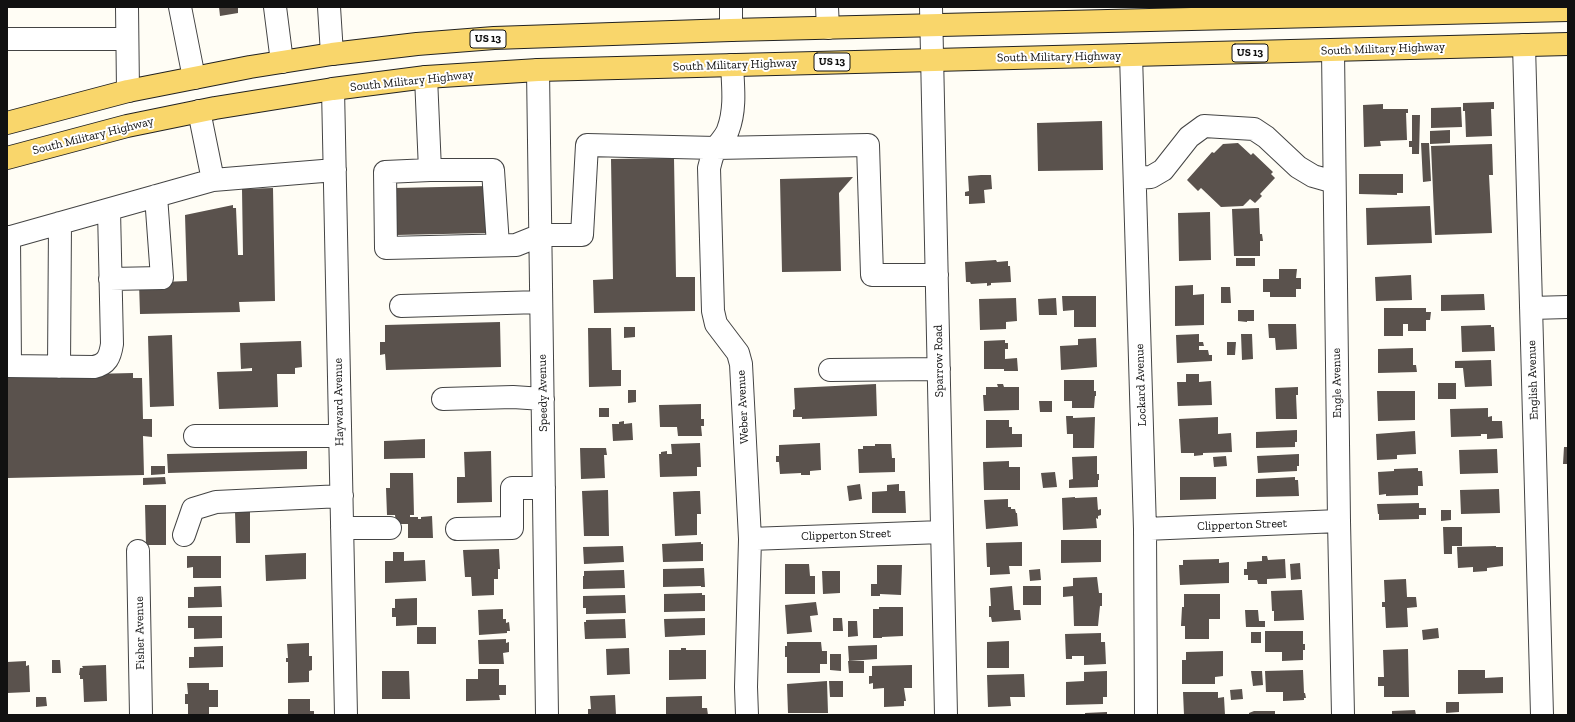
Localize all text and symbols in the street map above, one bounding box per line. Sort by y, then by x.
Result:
road number: US 13 [470,30,506,48]
street label: South Military Highway [1321,40,1445,58]
road number: US 13 [1232,44,1268,62]
street label: South Military Highway [997,49,1121,65]
road number: US 13 [814,53,850,71]
street label: South Military Highway [673,56,797,74]
street label: South Military Highway [349,67,475,95]
street label: South Military Highway [31,114,155,158]
street label: Sparrow Road [931,325,947,397]
street label: English Avenue [1524,340,1542,420]
street label: Lockard Avenue [1132,343,1150,427]
street label: Engle Avenue [1329,348,1345,418]
street label: Speedy Avenue [535,354,551,432]
street label: Hayward Avenue [331,358,347,446]
street label: Weber Avenue [734,370,752,444]
street label: Clipperton Street [1197,516,1287,534]
street label: Clipperton Street [801,526,891,544]
street label: Fisher Avenue [132,596,148,670]

